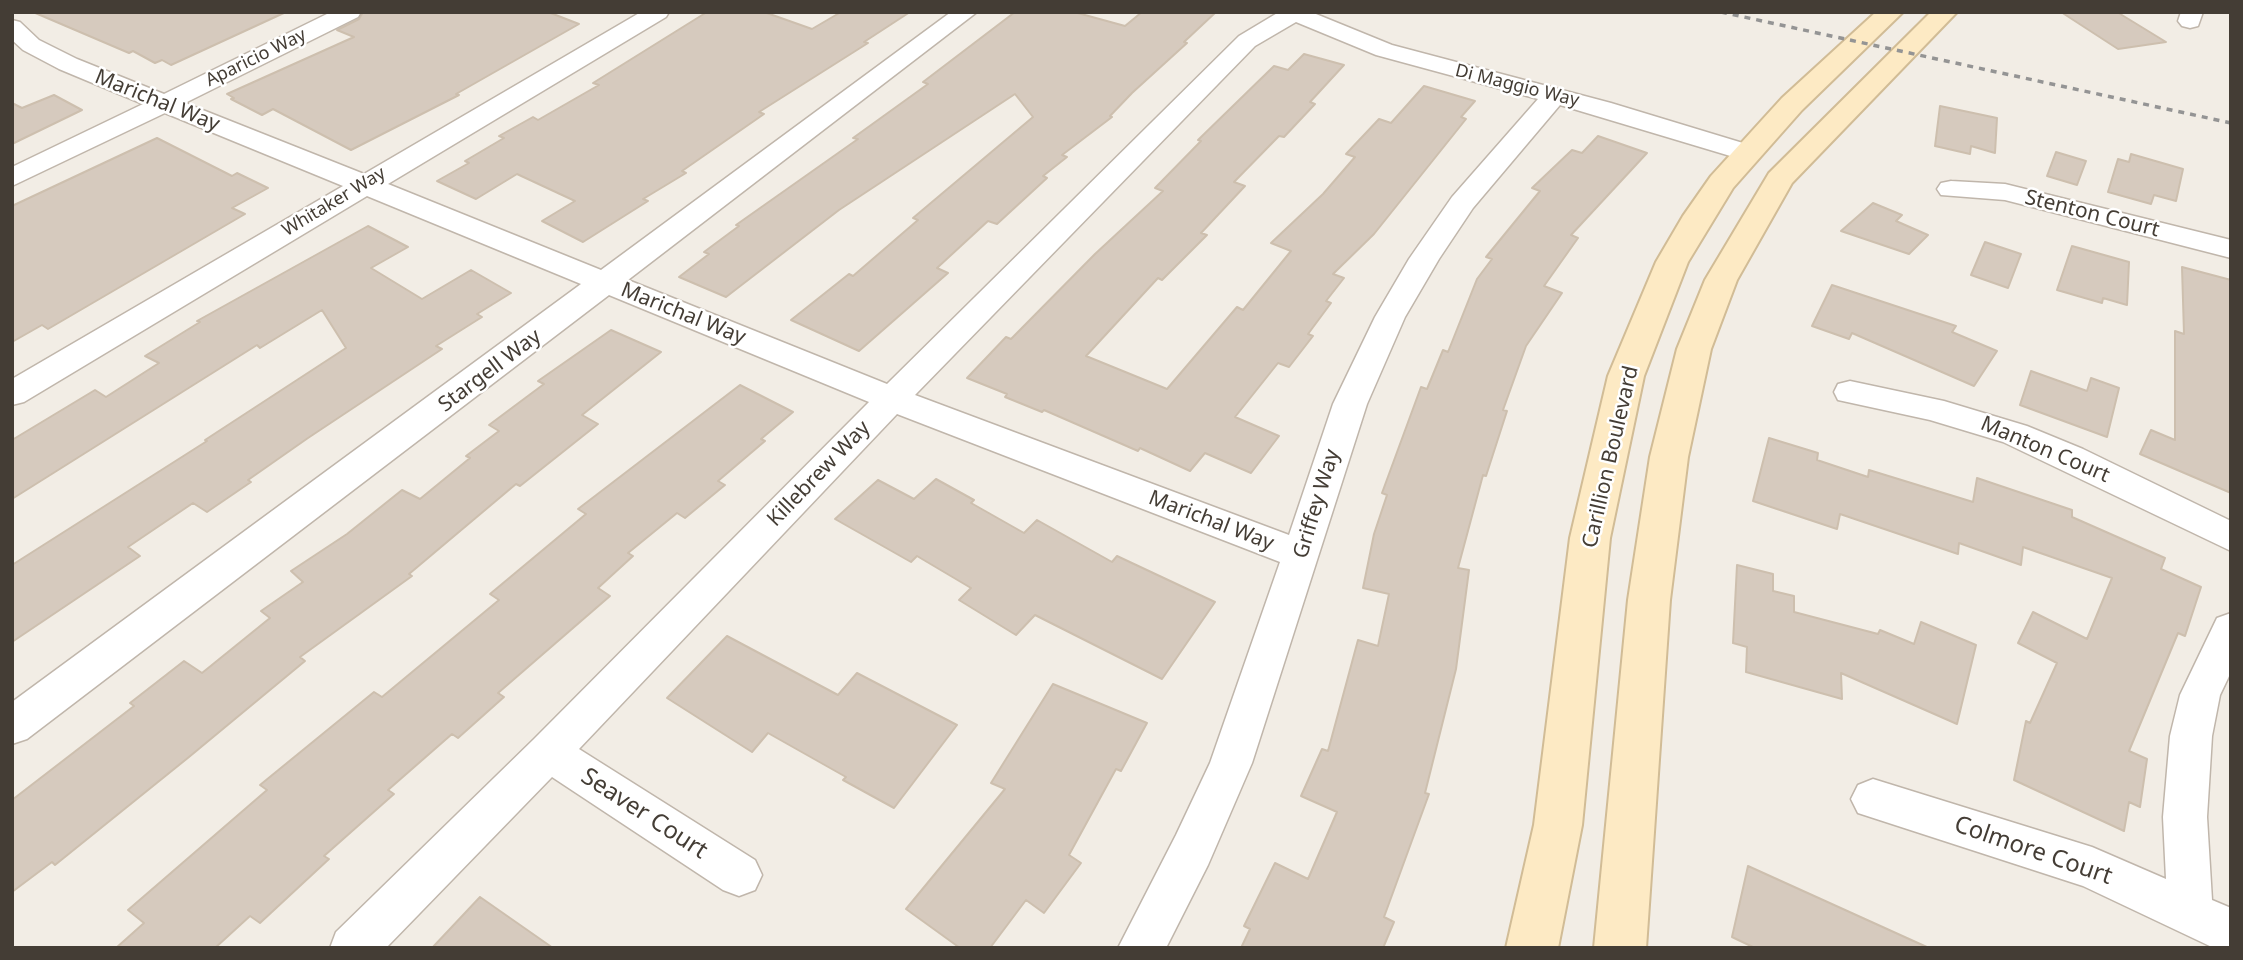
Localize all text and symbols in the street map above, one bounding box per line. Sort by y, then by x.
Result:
street label: Aparicio Way [202,24,310,92]
street label: Di Maggio Way [1453,60,1581,112]
street label: Marichal Way [91,65,223,137]
street label: Whitaker Way [278,163,390,241]
street label: Stenton Court [2022,185,2162,243]
street label: Marichal Way [617,278,749,350]
street label: Stargell Way [434,324,546,418]
street label: Carillion Boulevard [1578,363,1644,551]
street label: Manton Court [1977,411,2113,489]
street label: Killebrew Way [762,416,876,532]
street label: Griffey Way [1288,446,1346,562]
street label: Marichal Way [1145,486,1277,556]
street label: Seaver Court [575,762,713,866]
street label: Colmore Court [1950,811,2116,891]

